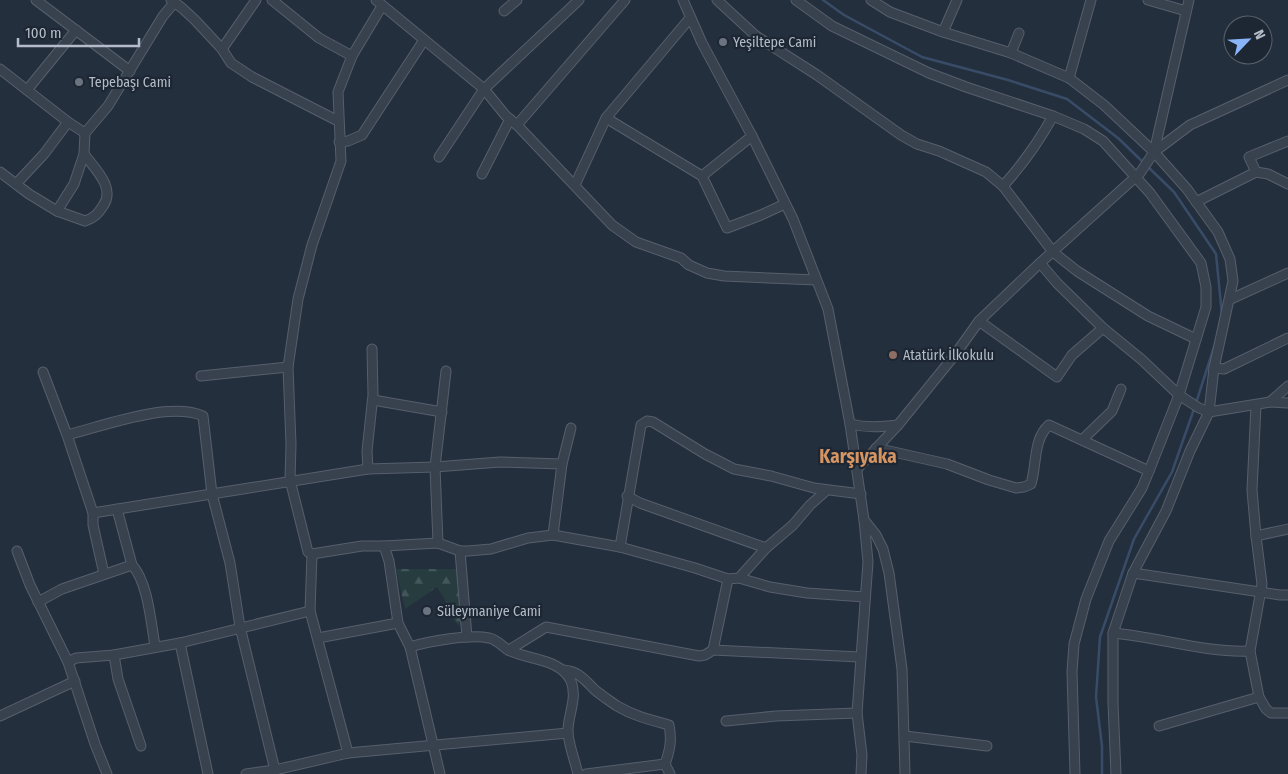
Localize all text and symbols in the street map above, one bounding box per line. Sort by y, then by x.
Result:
scale bar [18,15,139,47]
north arrow [1223,15,1273,65]
text: 100 m [25,24,62,42]
text: N [1250,27,1269,42]
place label: Yeşiltepe Cami [733,34,816,51]
marker: Yeşiltepe Cami [717,36,729,48]
place label: Tepebaşı Cami [89,74,171,91]
marker: Tepebaşı Cami [73,76,85,88]
place label: Atatürk İlkokulu [903,347,994,364]
marker: Atatürk İlkokulu [887,349,899,361]
district label: Karşıyaka [819,445,897,468]
place label: Süleymaniye Cami [437,603,541,620]
marker: Süleymaniye Cami [421,605,433,617]

